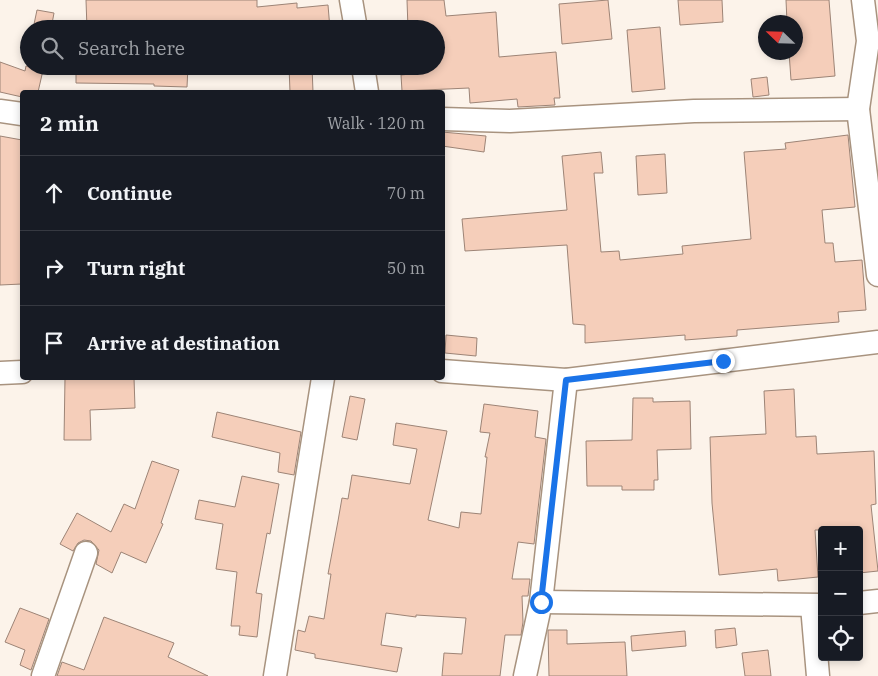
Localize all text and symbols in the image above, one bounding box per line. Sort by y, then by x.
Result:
north arrow [758,15,803,60]
search box [20,20,445,75]
icon: search [38,34,66,62]
text: Search here [78,36,185,60]
text: 2 min [40,109,99,137]
text: Walk · 120 m [327,113,425,133]
icon: ahead [40,179,68,207]
text: Continue [87,181,172,205]
text: 70 m [387,183,425,203]
icon: right [40,254,68,282]
text: Turn right [87,256,185,280]
text: 50 m [387,258,425,278]
icon: arrive [40,329,68,357]
text: Arrive at destination [87,331,280,355]
route end [712,350,735,373]
map controls [818,526,863,661]
button: + [818,526,863,571]
button: − [818,571,863,616]
route start [530,591,553,614]
button: locate [818,616,863,661]

